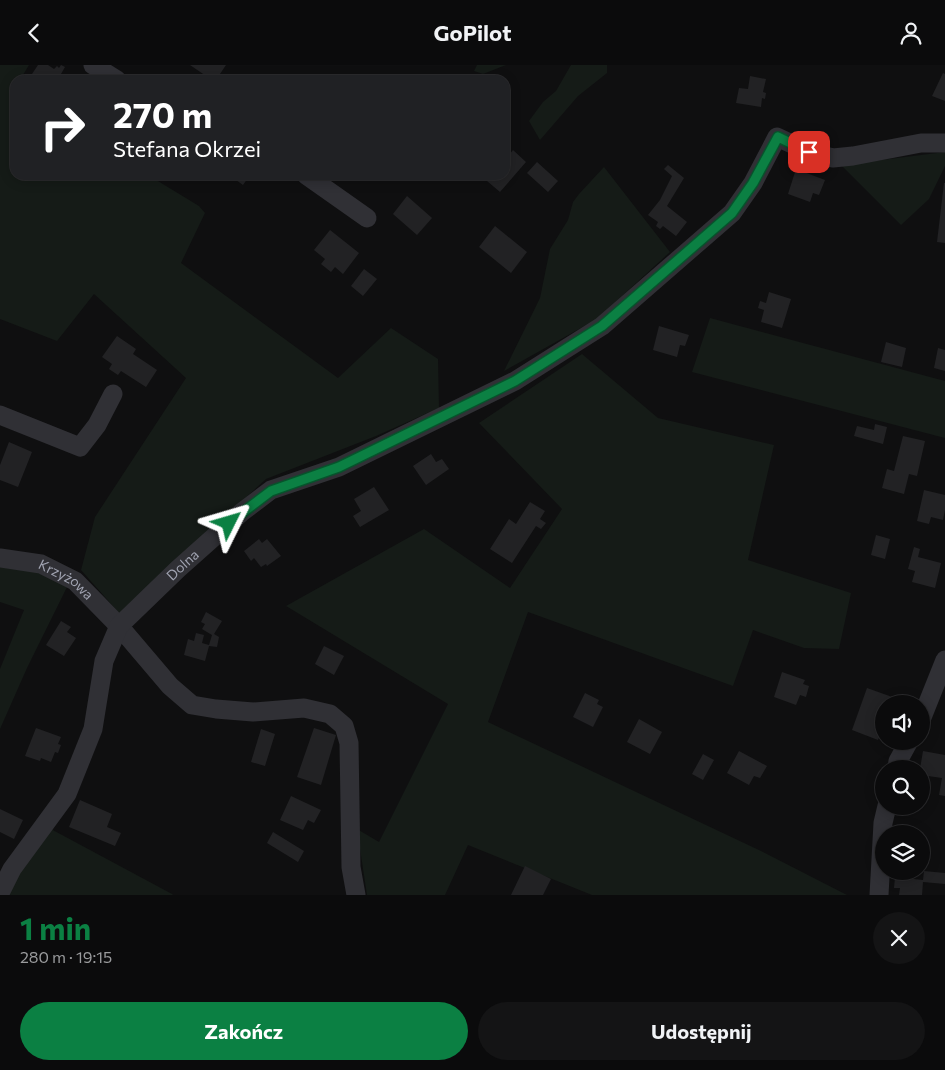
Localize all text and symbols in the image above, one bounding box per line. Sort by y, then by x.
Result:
icon: back [20,19,48,47]
text: GoPilot [434,19,511,46]
icon: person [897,19,925,47]
text: 270 m [113,92,212,135]
icon: right [30,95,95,160]
pin [788,131,830,173]
text: Stefana Okrzei [113,135,261,162]
icon: arrive [795,138,823,166]
position arrow [202,496,254,548]
street label: Dolna [163,546,202,584]
street label: Krzyżowa [36,555,97,603]
map controls [875,695,930,880]
button: sound [875,695,930,750]
button: search [875,760,930,815]
button: layers [875,825,930,880]
text: 1 min [20,909,91,946]
button: close [873,912,925,964]
text: 280 m · 19:15 [20,947,112,966]
button: Zakończ [20,1002,468,1060]
button: Udostępnij [478,1002,925,1060]

